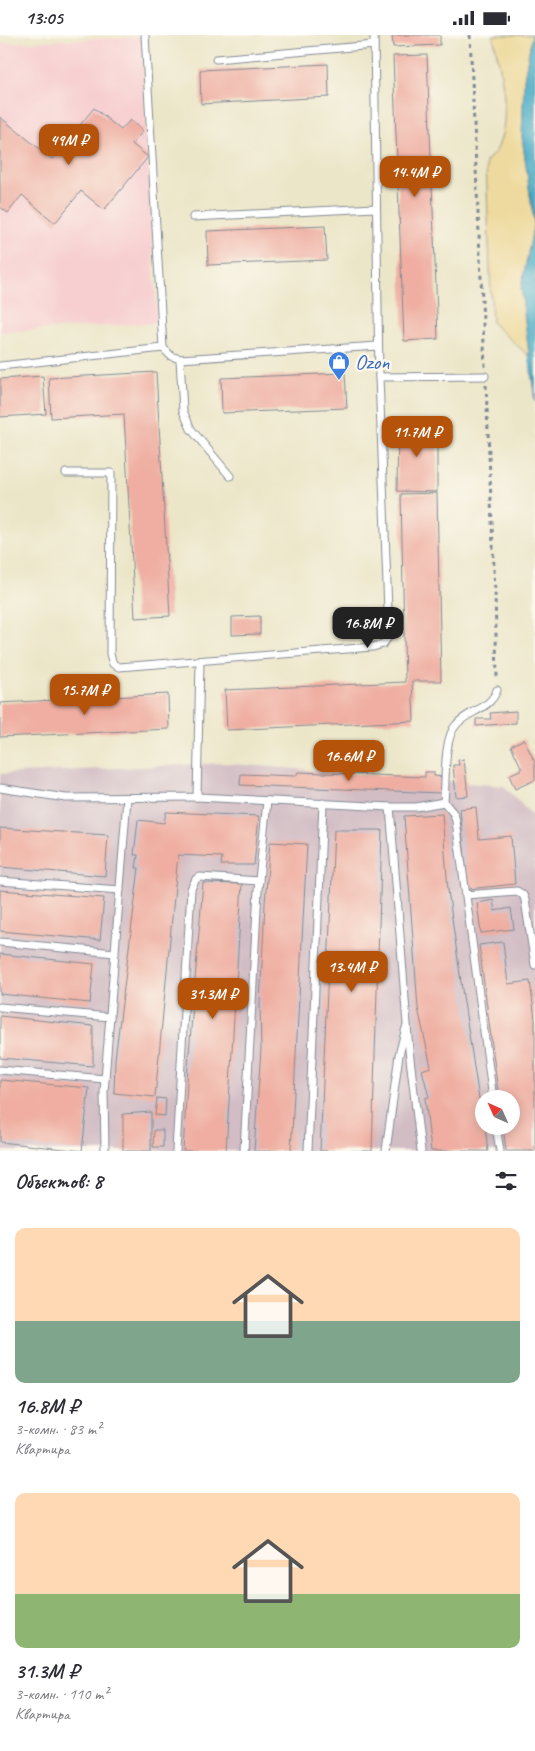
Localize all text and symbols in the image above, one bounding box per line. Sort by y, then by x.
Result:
text: 13:05 [25,6,63,30]
pin: 49M ₽ [34,123,104,166]
text: 49M ₽ [50,130,88,150]
pin: 14.4M ₽ [369,155,461,198]
text: 14.4M ₽ [391,162,439,182]
place label: Ozon [355,349,390,375]
shop icon: Ozon [327,350,351,381]
pin: 11.7M ₽ [371,415,463,458]
text: 11.7M ₽ [393,422,441,442]
pin: 16.8M ₽ [322,607,414,649]
text: 16.8M ₽ [344,613,392,633]
pin: 15.7M ₽ [39,673,131,716]
text: 15.7M ₽ [61,680,109,700]
pin: 16.6M ₽ [303,739,395,782]
text: 16.6M ₽ [324,746,374,766]
pin: 13.4M ₽ [306,951,398,993]
text: 13.4M ₽ [328,957,376,977]
pin: 31.3M ₽ [167,977,259,1020]
text: 31.3M ₽ [189,984,237,1004]
north arrow [475,1090,520,1135]
map controls [475,1090,520,1135]
icon: filters [492,1167,520,1195]
text: Объектов: 8 [15,1168,103,1194]
icon: home [223,1261,313,1351]
text: 16.8M ₽ [15,1393,79,1419]
text: 3-комн. · 83 m² [15,1419,101,1439]
text: Квартира [15,1439,70,1459]
icon: home [223,1526,313,1616]
text: 31.3M ₽ [15,1658,79,1684]
text: 3-комн. · 110 m² [15,1684,108,1704]
text: Квартира [15,1704,70,1724]

